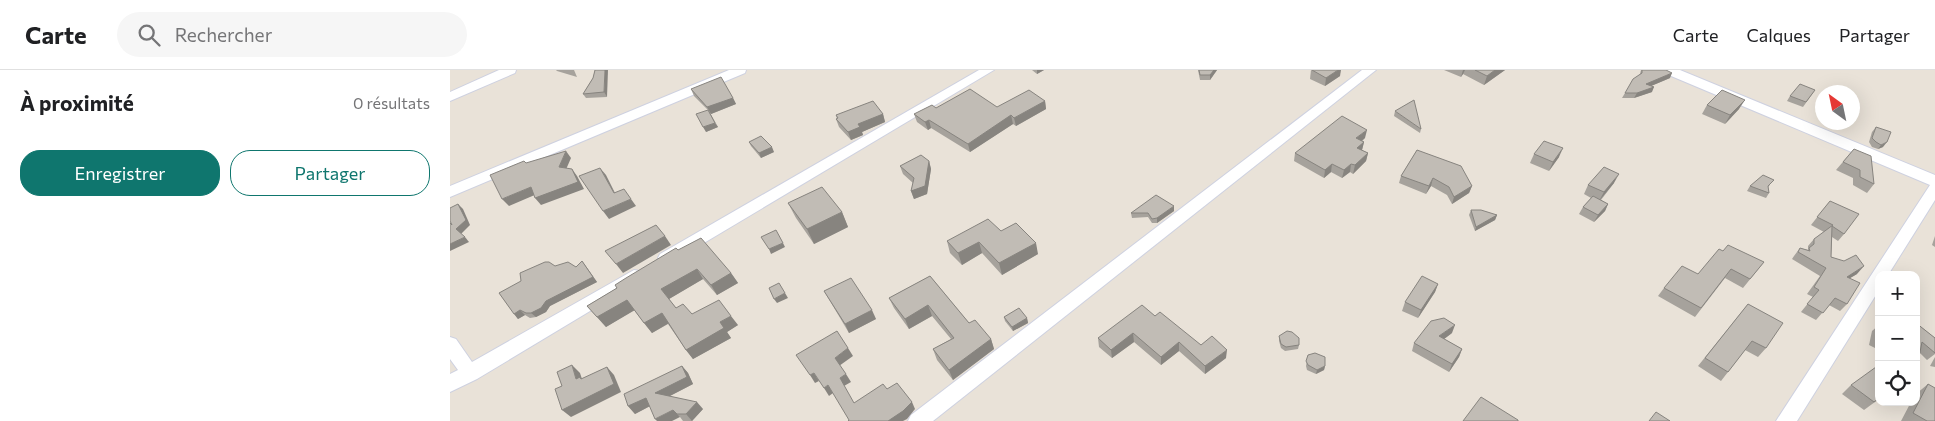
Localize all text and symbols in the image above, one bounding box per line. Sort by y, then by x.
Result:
search box [117,12,467,57]
text: Carte [25,20,87,49]
icon: search [135,21,163,49]
text: Rechercher [175,23,272,46]
text: Carte [1673,24,1718,46]
text: Calques [1746,24,1811,46]
text: Partager [1839,24,1910,46]
north arrow [1815,85,1860,130]
text: À proximité [20,90,134,115]
text: 0 résultats [353,93,430,112]
button: Enregistrer [20,150,220,196]
button: Partager [230,150,430,196]
map controls [1875,271,1920,406]
button: + [1875,271,1920,316]
button: − [1875,316,1920,361]
button: locate [1875,361,1920,406]

